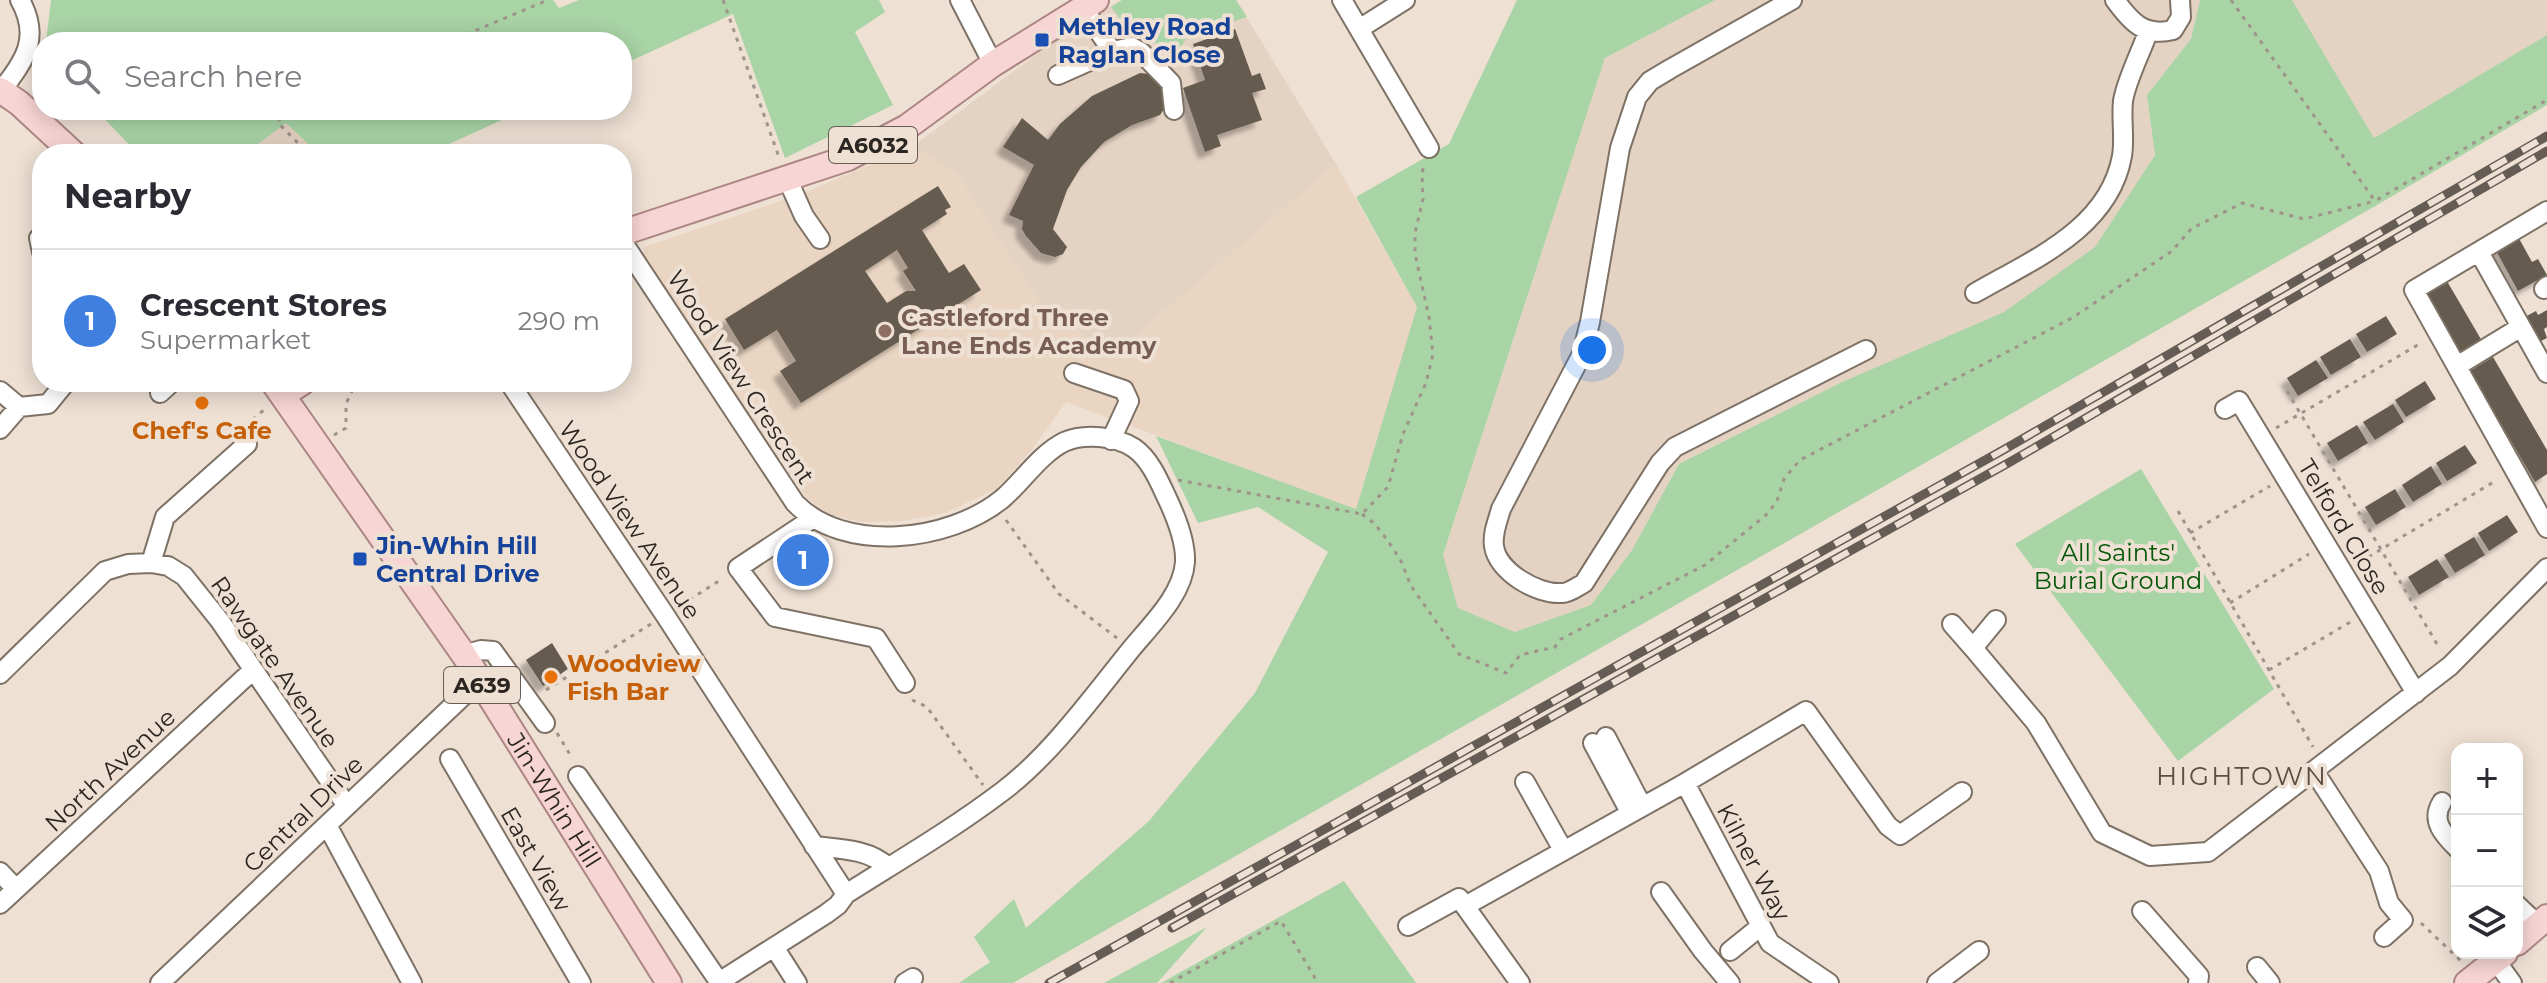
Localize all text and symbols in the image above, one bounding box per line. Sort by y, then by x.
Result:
place label: Methley Road Raglan Close [1058,12,1231,69]
marker: Methley Road Raglan Close [1033,31,1051,49]
search box [32,32,632,120]
icon: search [60,54,104,98]
text: Search here [124,58,302,95]
road number: A6032 [829,127,917,163]
text: Nearby [64,175,191,217]
street label: Wood View Crescent [661,265,821,489]
text: Crescent Stores [140,287,387,324]
place label: Castleford Three Lane Ends Academy [901,303,1157,360]
text: 1 [85,305,95,337]
text: 290 m [518,305,600,337]
marker: Castleford Three Lane Ends Academy [876,322,894,340]
text: Supermarket [140,324,311,356]
your location [1572,330,1612,370]
marker: Chef's Cafe [193,394,211,412]
street label: Wood View Avenue [553,415,707,625]
place label: Chef's Cafe [132,416,272,445]
street label: Telford Close [2292,454,2396,600]
pin: 1 [777,530,829,590]
place label: Jin-Whin Hill Central Drive [375,531,540,588]
park label: All Saints' Burial Ground [2034,538,2202,595]
marker: Jin-Whin Hill Central Drive [351,550,369,568]
street label: Rawgate Avenue [205,570,345,754]
place label: Woodview Fish Bar [567,649,701,706]
road number: A639 [444,667,520,703]
marker: Woodview Fish Bar [542,668,560,686]
street label: North Avenue [39,702,181,838]
street label: Jin-Whin Hill [501,726,608,873]
map controls [2451,743,2523,959]
button: + [2451,743,2523,815]
street label: Central Drive [237,750,369,878]
district label: HIGHTOWN [2156,760,2328,792]
street label: Kilner Way [1711,798,1797,926]
street label: East View [494,802,578,916]
button: − [2451,815,2523,887]
button: layers [2451,887,2523,959]

